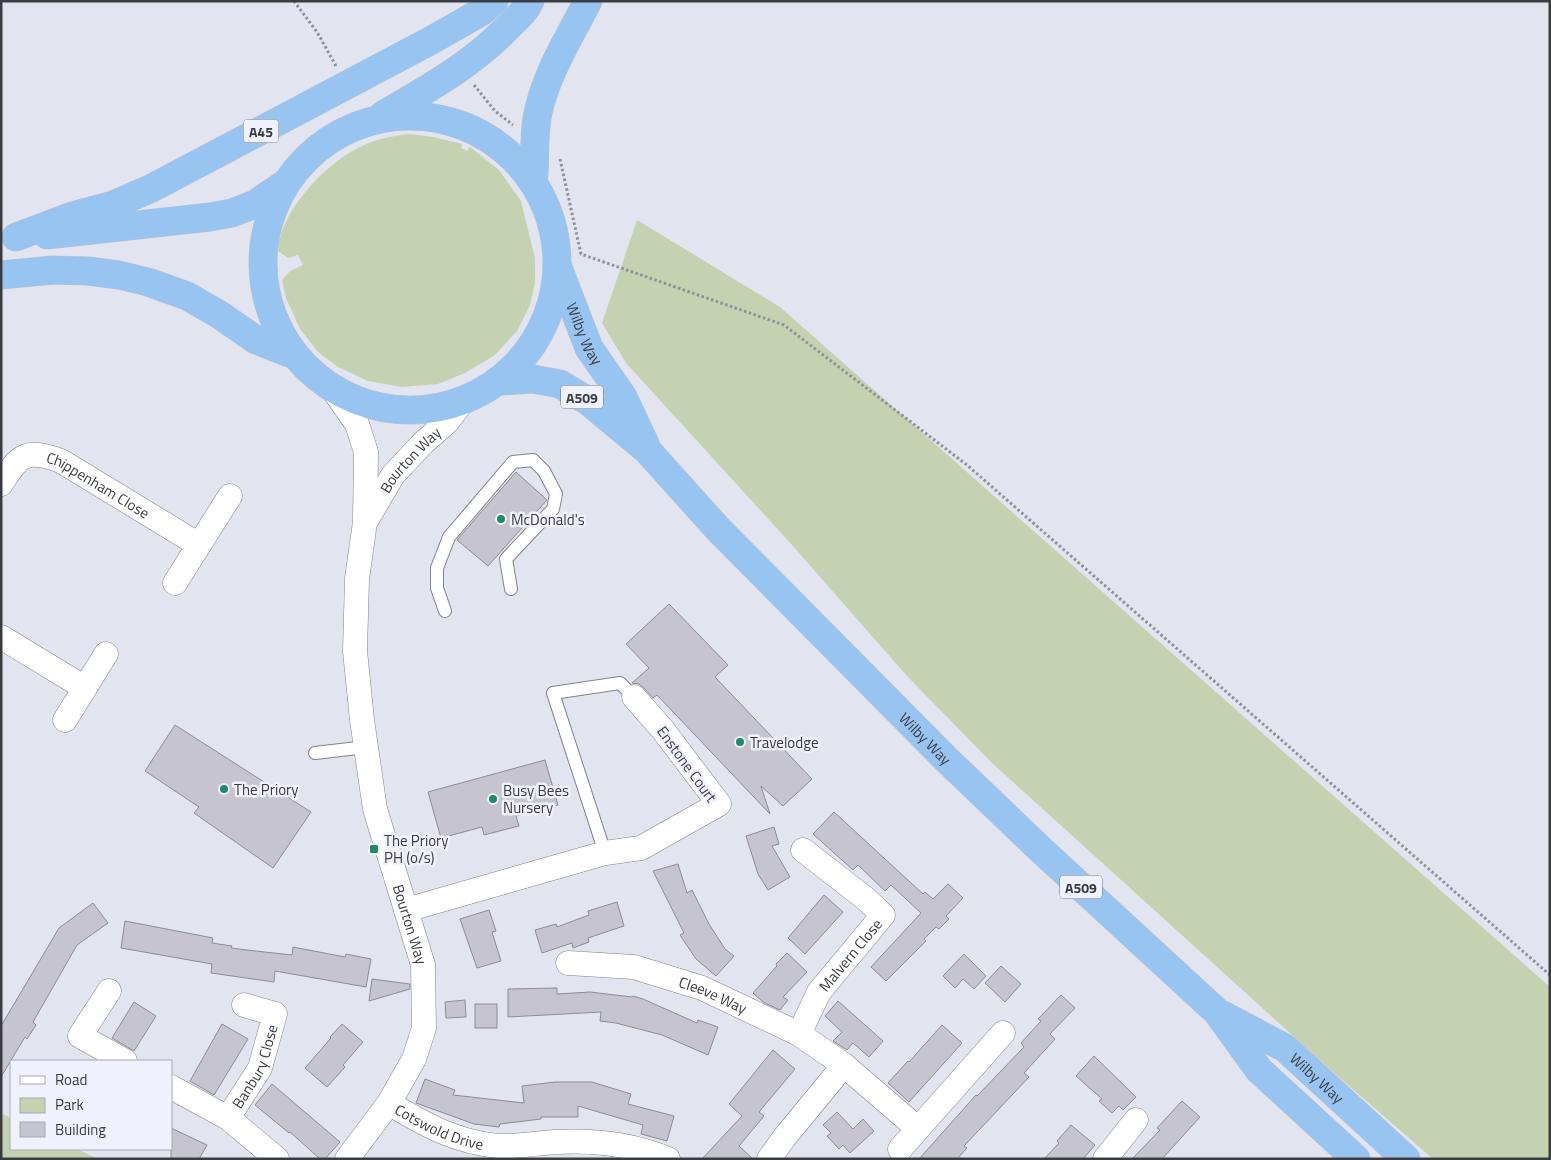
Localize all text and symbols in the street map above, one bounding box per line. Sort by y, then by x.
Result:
road number: A45 [244,120,278,142]
street label: Wilby Way [561,299,609,369]
road number: A509 [561,386,603,408]
street label: Bourton Way [374,421,446,497]
street label: Chippenham Close [44,446,154,524]
place label: McDonald's [511,508,585,531]
marker: McDonald's [495,513,507,525]
street label: Wilby Way [894,707,957,770]
street label: Enstone Court [651,721,723,808]
place label: Travelodge [750,731,819,754]
marker: Travelodge [734,736,746,748]
place label: The Priory [234,778,299,801]
place label: Busy Bees Nursery [503,779,569,819]
marker: The Priory [218,783,230,795]
marker: Busy Bees Nursery [487,793,499,805]
place label: The Priory PH (o/s) [384,829,449,869]
marker: The Priory PH (o/s) [368,843,380,855]
road number: A509 [1060,876,1102,899]
street label: Bourton Way [387,881,434,967]
street label: Malvern Close [813,913,887,996]
street label: Cleeve Way [676,970,751,1019]
street label: Banbury Close [226,1022,283,1113]
street label: Wilby Way [1285,1047,1349,1108]
legend [10,1060,172,1150]
text: Road [55,1068,87,1091]
text: Park [55,1093,84,1116]
street label: Cotswold Drive [391,1098,485,1155]
text: Building [55,1118,106,1141]

